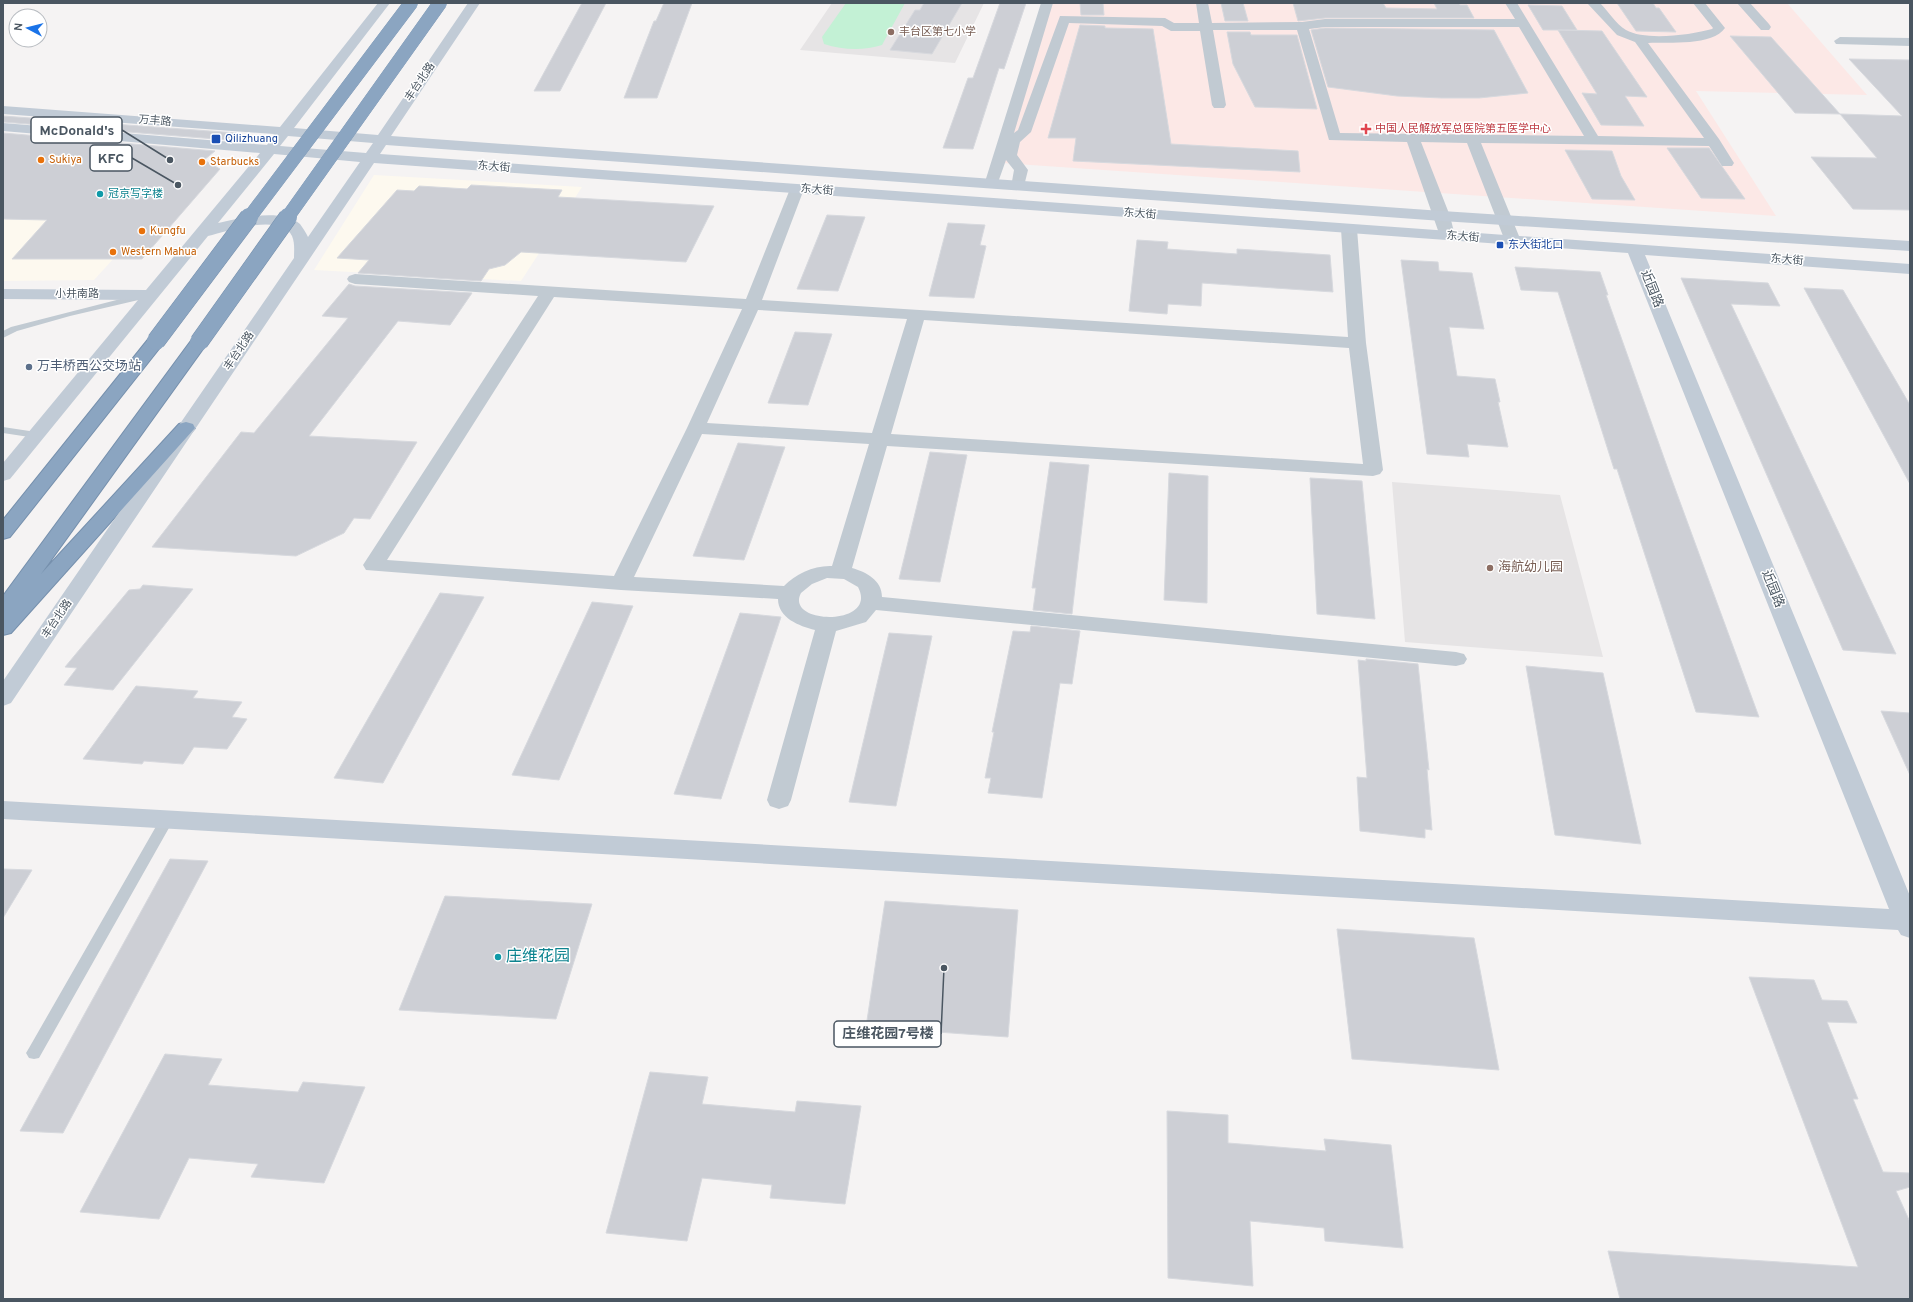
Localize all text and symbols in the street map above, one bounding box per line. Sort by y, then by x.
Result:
north arrow [8,8,48,48]
text: N [12,22,26,32]
place label: 丰台区第七小学 [899,25,976,39]
marker: 丰台区第七小学 [886,27,896,37]
street label: 丰台北路 [402,60,438,104]
street label: 万丰路 [138,113,172,129]
callout: McDonald's [31,117,122,143]
place label: 中国人民解放军总医院第五医学中心 [1375,122,1551,136]
text: McDonald's [39,123,115,140]
marker: 中国人民解放军总医院第五医学中心 [1360,123,1372,135]
place label: Qilizhuang [225,132,278,146]
marker: Qilizhuang [210,133,222,145]
callout: KFC [90,145,132,171]
text: KFC [98,151,124,168]
place label: Sukiya [49,153,82,167]
marker: Sukiya [36,155,46,165]
place label: Starbucks [210,155,259,169]
marker: Starbucks [197,157,207,167]
street label: 东大街 [477,159,511,175]
street label: 东大街 [800,182,834,198]
place label: 冠京写字楼 [108,187,163,201]
marker: 冠京写字楼 [95,189,105,199]
street label: 东大街 [1123,206,1157,222]
place label: Kungfu [150,224,186,238]
marker: Kungfu [137,226,147,236]
street label: 东大街 [1446,229,1480,245]
place label: 东大街北口 [1508,238,1563,252]
marker: 东大街北口 [1495,240,1505,250]
place label: Western Mahua [121,245,197,259]
marker: Western Mahua [108,247,118,257]
street label: 东大街 [1770,252,1804,268]
street label: 近园路 [1636,268,1666,310]
street label: 小井南路 [55,287,99,301]
street label: 丰台北路 [221,329,257,373]
place label: 万丰桥西公交场站 [37,359,141,375]
marker: 万丰桥西公交场站 [24,362,34,372]
place label: 海航幼儿园 [1498,559,1563,576]
marker: 海航幼儿园 [1485,563,1495,573]
street label: 近园路 [1757,568,1787,610]
street label: 丰台北路 [39,597,75,641]
place label: 庄维花园 [506,947,570,967]
marker: 庄维花园 [493,952,503,962]
callout: 庄维花园7号楼 [834,1021,941,1047]
text: 庄维花园7号楼 [842,1025,934,1043]

